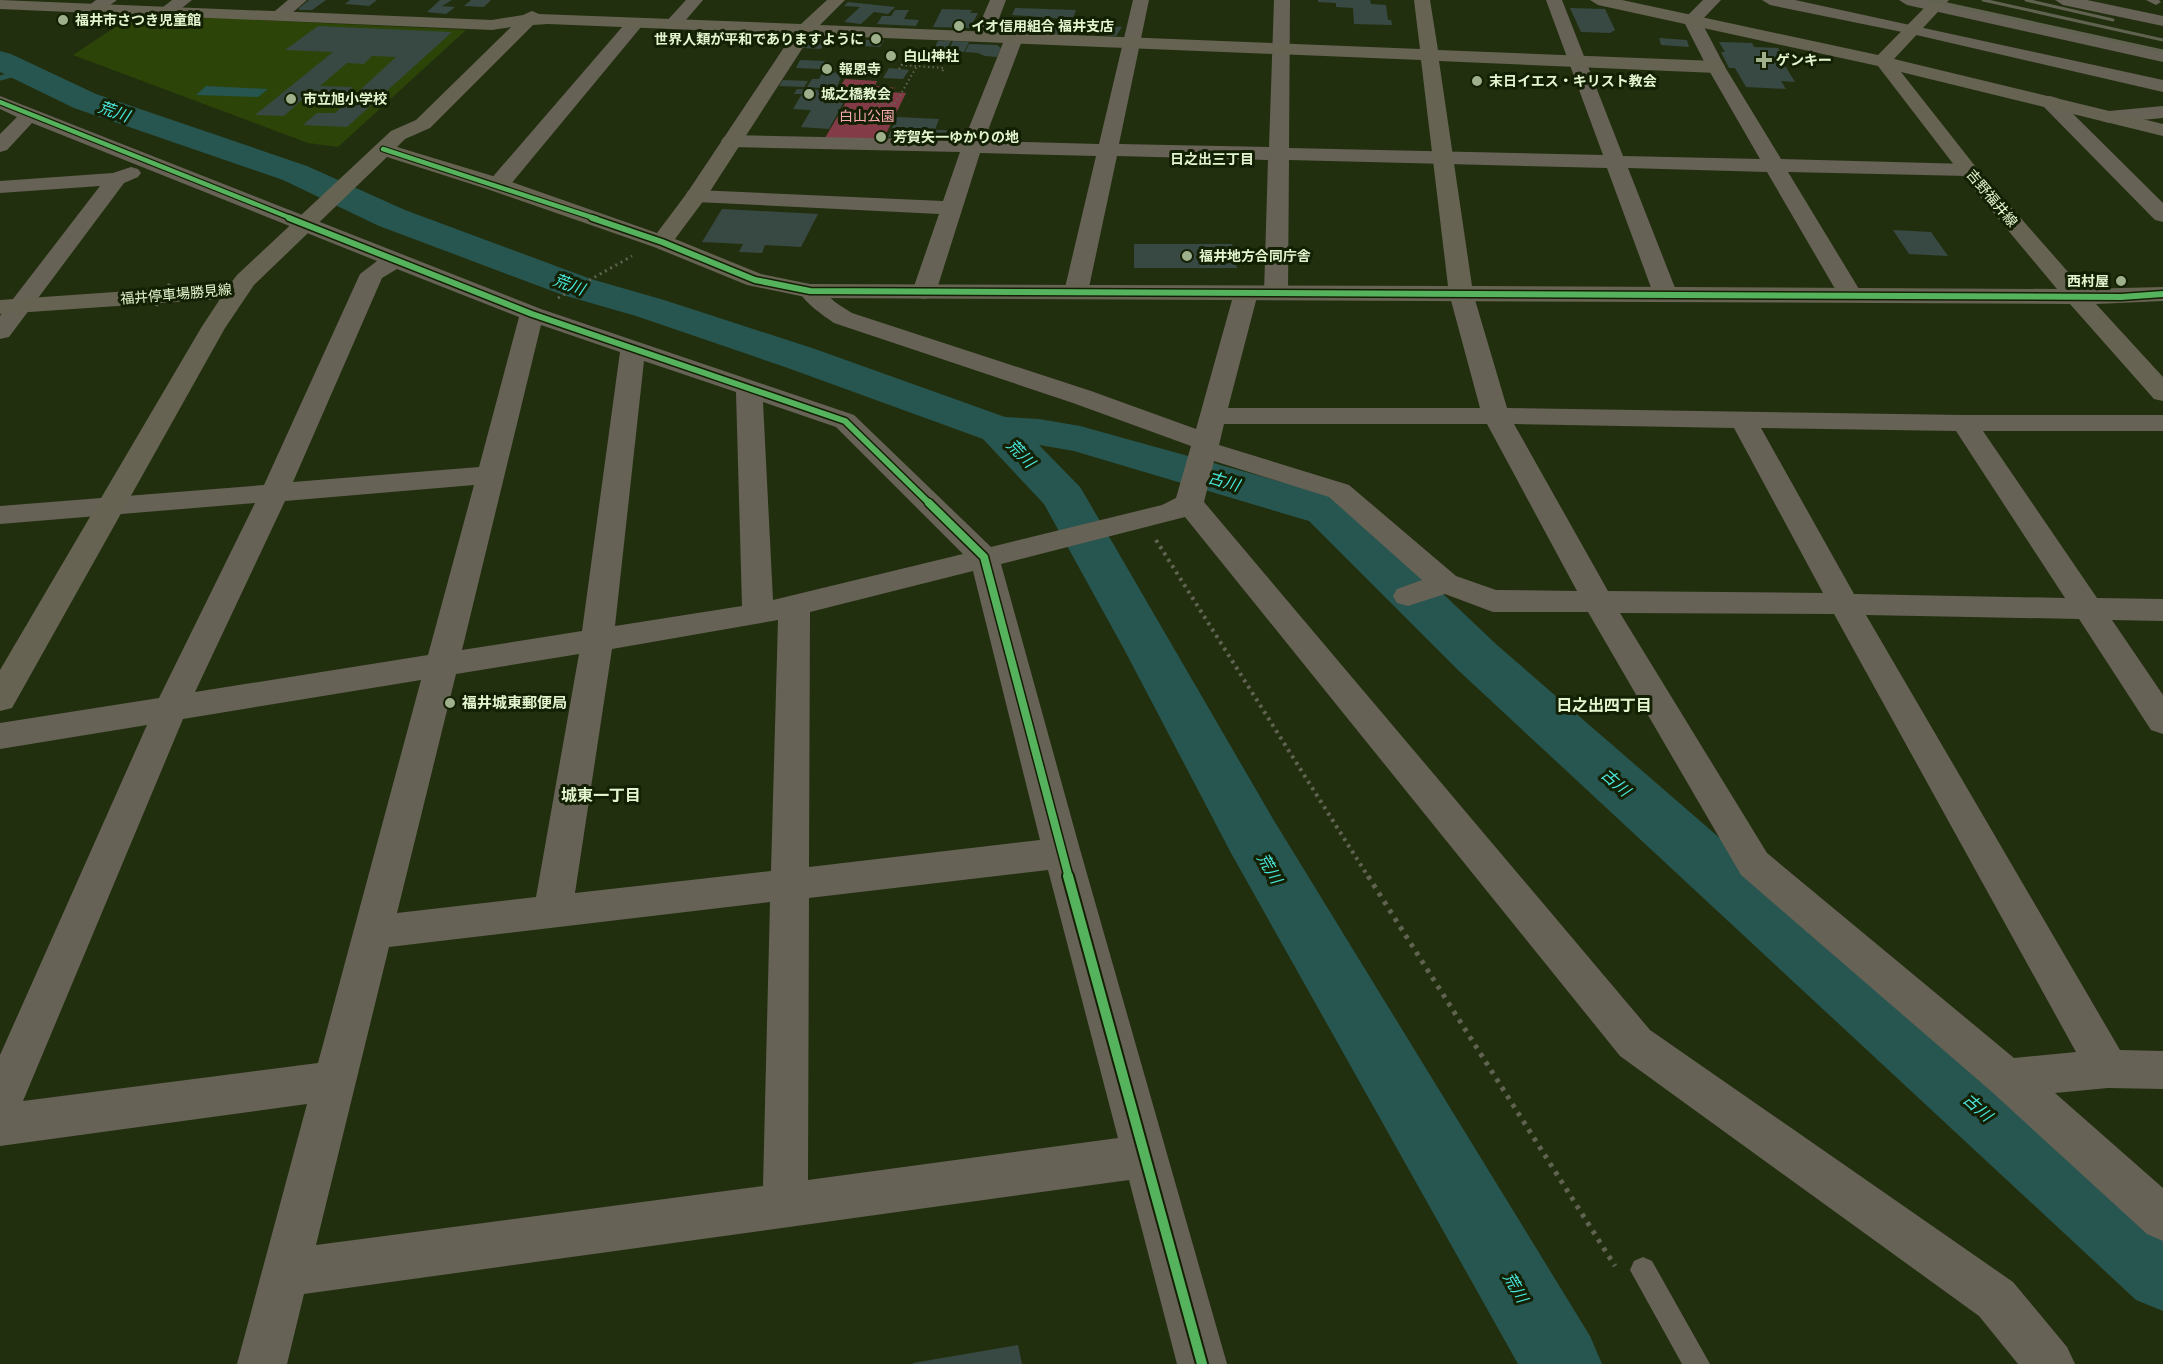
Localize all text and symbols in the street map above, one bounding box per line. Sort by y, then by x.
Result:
place label: 福井市さつき児童館 [75,10,201,30]
marker: 福井市さつき児童館 [56,13,70,27]
place label: イオ信用組合 福井支店 [971,16,1114,36]
marker: イオ信用組合 福井支店 [952,19,966,33]
place label: 世界人類が平和でありますように [654,29,864,49]
marker: 世界人類が平和でありますように [869,32,883,46]
place label: 白山神社 [903,46,959,66]
marker: 白山神社 [884,49,898,63]
place label: ゲンキー [1776,50,1832,70]
marker: ゲンキー [1757,53,1771,67]
place label: 報恩寺 [839,59,881,79]
marker: 報恩寺 [820,62,834,76]
place label: 末日イエス・キリスト教会 [1489,71,1657,91]
marker: 末日イエス・キリスト教会 [1470,74,1484,88]
place label: 城之橋教会 [821,84,891,104]
marker: 城之橋教会 [802,87,816,101]
place label: 市立旭小学校 [303,89,387,109]
marker: 市立旭小学校 [284,92,298,106]
water label: 荒川 [95,95,135,128]
park label: 白山公園 [839,106,895,126]
place label: 芳賀矢一ゆかりの地 [893,127,1019,147]
marker: 芳賀矢一ゆかりの地 [874,130,888,144]
district label: 日之出三丁目 [1170,149,1254,169]
street label: 吉野福井線 [1962,165,2022,231]
place label: 福井地方合同庁舎 [1199,246,1311,266]
marker: 福井地方合同庁舎 [1180,249,1194,263]
water label: 荒川 [550,268,590,301]
place label: 西村屋 [2067,271,2109,291]
marker: 西村屋 [2114,274,2128,288]
street label: 福井停車場勝見線 [119,279,233,309]
water label: 荒川 [1001,434,1041,474]
water label: 古川 [1205,466,1244,497]
place label: 福井城東郵便局 [461,692,567,713]
district label: 日之出四丁目 [1556,694,1652,717]
marker: 福井城東郵便局 [443,696,457,710]
water label: 古川 [1596,763,1637,803]
district label: 城東一丁目 [561,784,641,807]
water label: 荒川 [1252,849,1289,890]
water label: 古川 [1958,1088,1999,1128]
water label: 荒川 [1498,1268,1535,1309]

